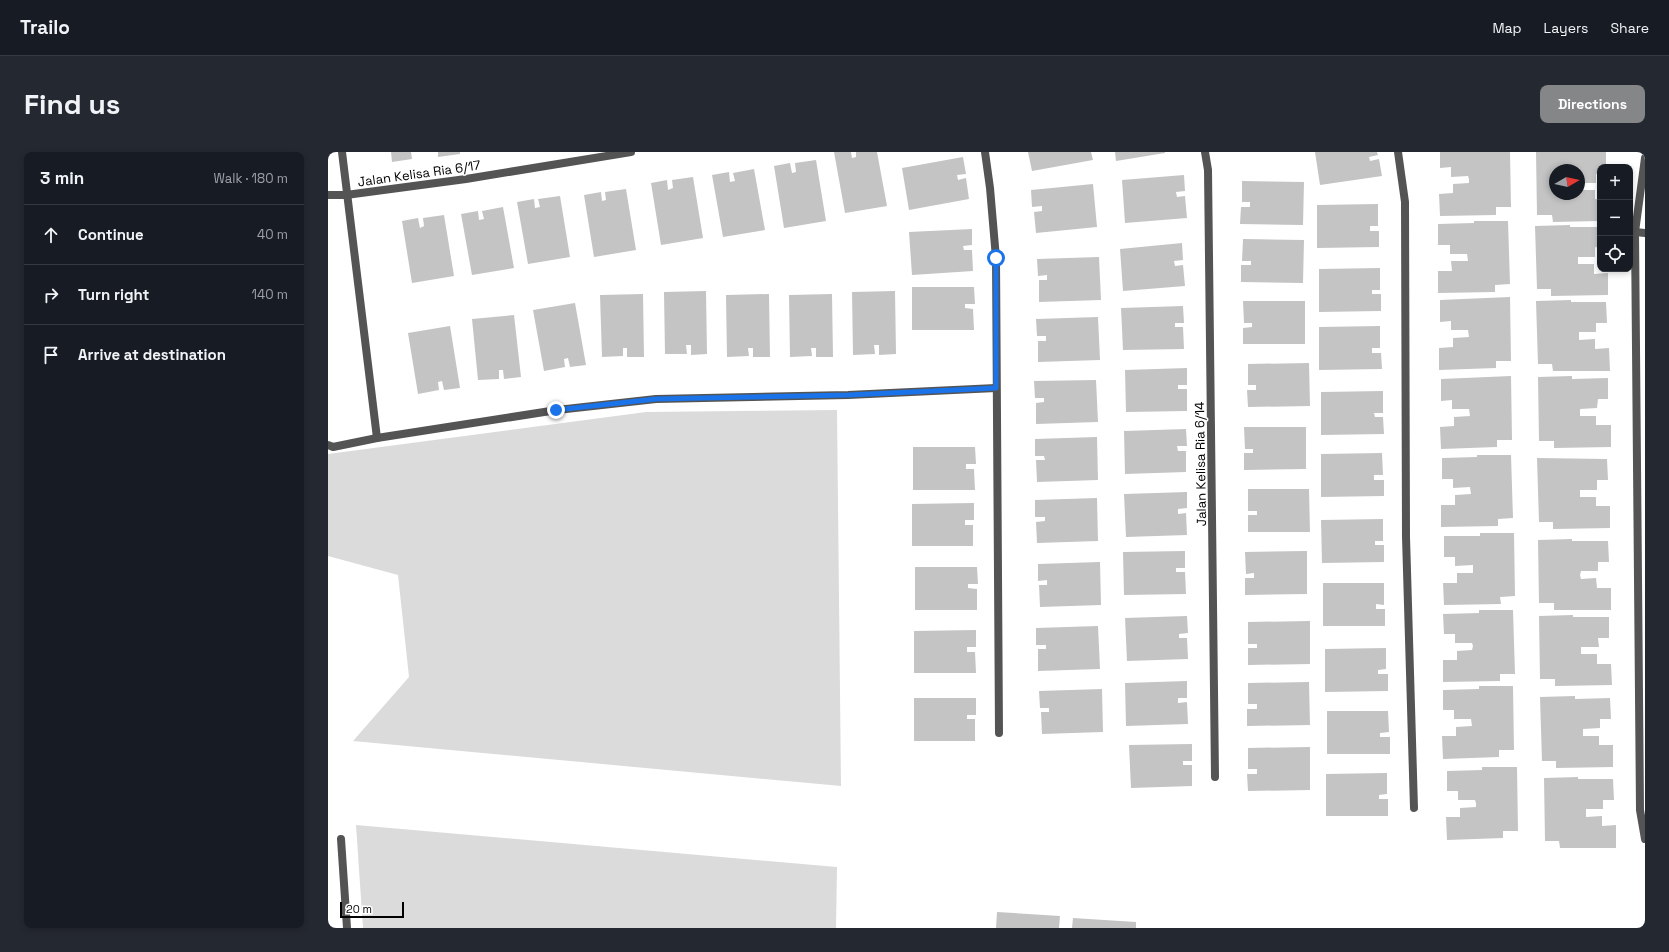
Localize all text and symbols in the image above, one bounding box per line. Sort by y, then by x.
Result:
text: Trailo [20,15,70,40]
text: Map [1492,19,1522,37]
text: Layers [1544,19,1588,37]
text: Share [1610,19,1649,37]
button: Directions [1540,85,1645,123]
text: Find us [24,86,121,122]
street label: Jalan Kelisa Ria 6/17 [357,156,482,191]
north arrow [1549,164,1585,200]
map controls [1597,164,1633,272]
button: + [1597,164,1633,200]
text: 3 min [40,167,84,189]
text: Walk · 180 m [214,170,288,187]
button: − [1597,200,1633,236]
icon: ahead [40,224,62,246]
text: Continue [78,225,144,244]
text: 40 m [257,226,288,243]
button: locate [1597,236,1633,272]
route start [987,249,1005,267]
icon: right [40,284,62,306]
text: Turn right [78,285,149,304]
text: 140 m [252,286,288,303]
icon: arrive [40,344,62,366]
text: Arrive at destination [78,345,226,364]
route end [547,401,565,419]
street label: Jalan Kelisa Ria 6/14 [1191,401,1210,526]
scale bar [340,900,404,919]
text: 20 m [346,902,372,916]

